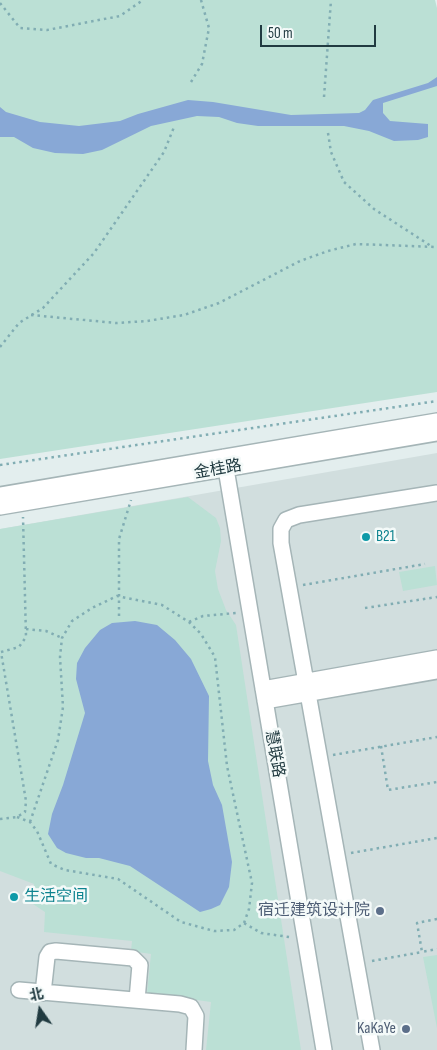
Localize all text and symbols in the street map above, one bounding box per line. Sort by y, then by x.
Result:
scale bar [262,15,378,47]
text: 50 m [268,24,293,43]
street label: 金桂路 [193,456,243,484]
place label: B21 [376,527,395,547]
marker: B21 [360,531,372,543]
street label: 慧联路 [260,729,288,779]
place label: 生活空间 [24,887,88,907]
marker: 生活空间 [8,891,20,903]
place label: 宿迁建筑设计院 [258,901,370,921]
marker: 宿迁建筑设计院 [374,905,386,917]
north arrow [15,985,65,1035]
text: 北 [28,985,45,1005]
place label: KaKaYe [357,1019,396,1039]
marker: KaKaYe [400,1023,412,1035]

